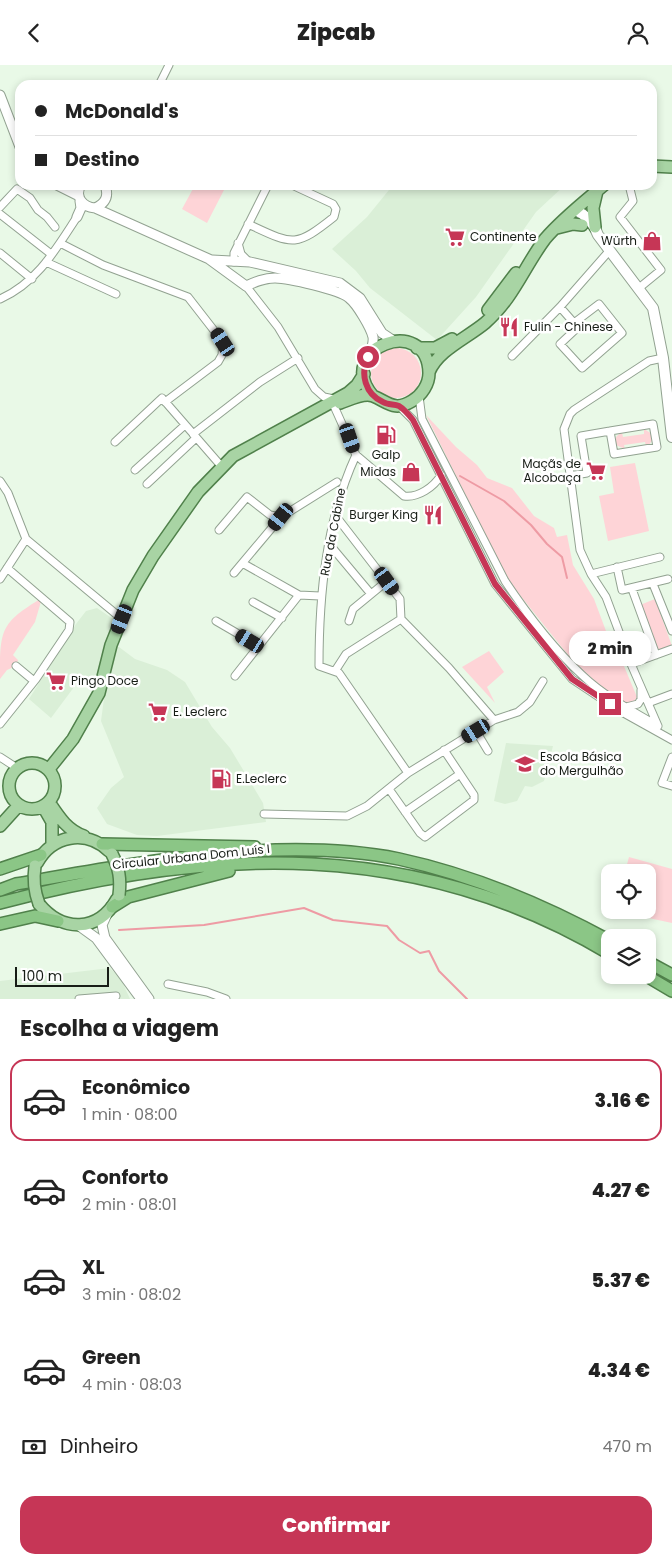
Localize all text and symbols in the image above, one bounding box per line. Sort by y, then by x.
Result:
text: Zipcab [297,17,375,48]
icon: back [20,19,48,47]
icon: person [624,19,652,47]
text: McDonald's [65,98,179,125]
text: Destino [65,146,139,173]
supermarket icon: Continente [444,226,466,248]
place label: Continente [470,228,537,245]
shop icon: Würth [641,230,663,252]
place label: Würth [601,232,637,249]
restaurant icon: Fulin - Chinese [498,316,520,338]
place label: Fulin - Chinese [524,318,613,335]
car [208,325,237,359]
route start [357,346,379,368]
car [338,421,361,455]
fuel station icon: Galp [375,424,397,446]
place label: Galp [372,446,400,463]
place label: Maçãs de Alcobaça [522,455,581,486]
supermarket icon: Maçãs de Alcobaça [585,460,607,482]
shop icon: Midas [400,461,422,483]
place label: Midas [360,463,396,480]
street label: Rua da Cabine [316,486,349,577]
car [265,501,296,533]
restaurant icon: Burger King [422,504,444,526]
place label: Burger King [349,506,418,523]
car [372,564,401,598]
car [109,602,134,636]
car [233,627,266,655]
callout: 2 min [569,631,651,667]
text: 2 min [587,637,633,660]
supermarket icon: Pingo Doce [45,670,67,692]
place label: Pingo Doce [71,672,138,689]
route end [599,693,621,715]
supermarket icon: E. Leclerc [147,701,169,723]
place label: E. Leclerc [173,703,227,720]
car [459,717,492,745]
place label: Escola Básica do Mergulhão [540,748,624,779]
school or university icon: Escola Básica do Mergulhão [514,753,536,775]
fuel station icon: E.Leclerc [210,768,232,790]
place label: E.Leclerc [236,770,287,787]
street label: Circular Urbana Dom Luís I [111,840,271,873]
map controls [601,864,656,984]
button: locate [601,864,656,919]
button: layers [601,929,656,984]
scale bar [15,964,109,987]
text: 100 m [22,966,62,986]
text: Escolha a viagem [20,1013,219,1044]
text: Econômico [82,1074,190,1101]
icon: car [22,1078,67,1123]
text: 3.16 € [595,1087,650,1114]
text: 1 min · 08:00 [82,1103,178,1126]
text: Conforto [82,1164,168,1191]
icon: car [22,1168,67,1213]
text: 4.27 € [592,1177,650,1204]
text: 2 min · 08:01 [82,1193,177,1216]
text: XL [82,1254,105,1281]
icon: car [22,1258,67,1303]
text: 5.37 € [592,1267,650,1294]
text: 3 min · 08:02 [82,1283,181,1306]
text: Green [82,1344,141,1371]
icon: car [22,1348,67,1393]
text: 4.34 € [588,1357,650,1384]
text: 4 min · 08:03 [82,1373,182,1396]
icon: cash [20,1433,48,1461]
text: Dinheiro [60,1433,138,1460]
text: 470 m [602,1435,652,1458]
button: Confirmar [20,1496,652,1554]

